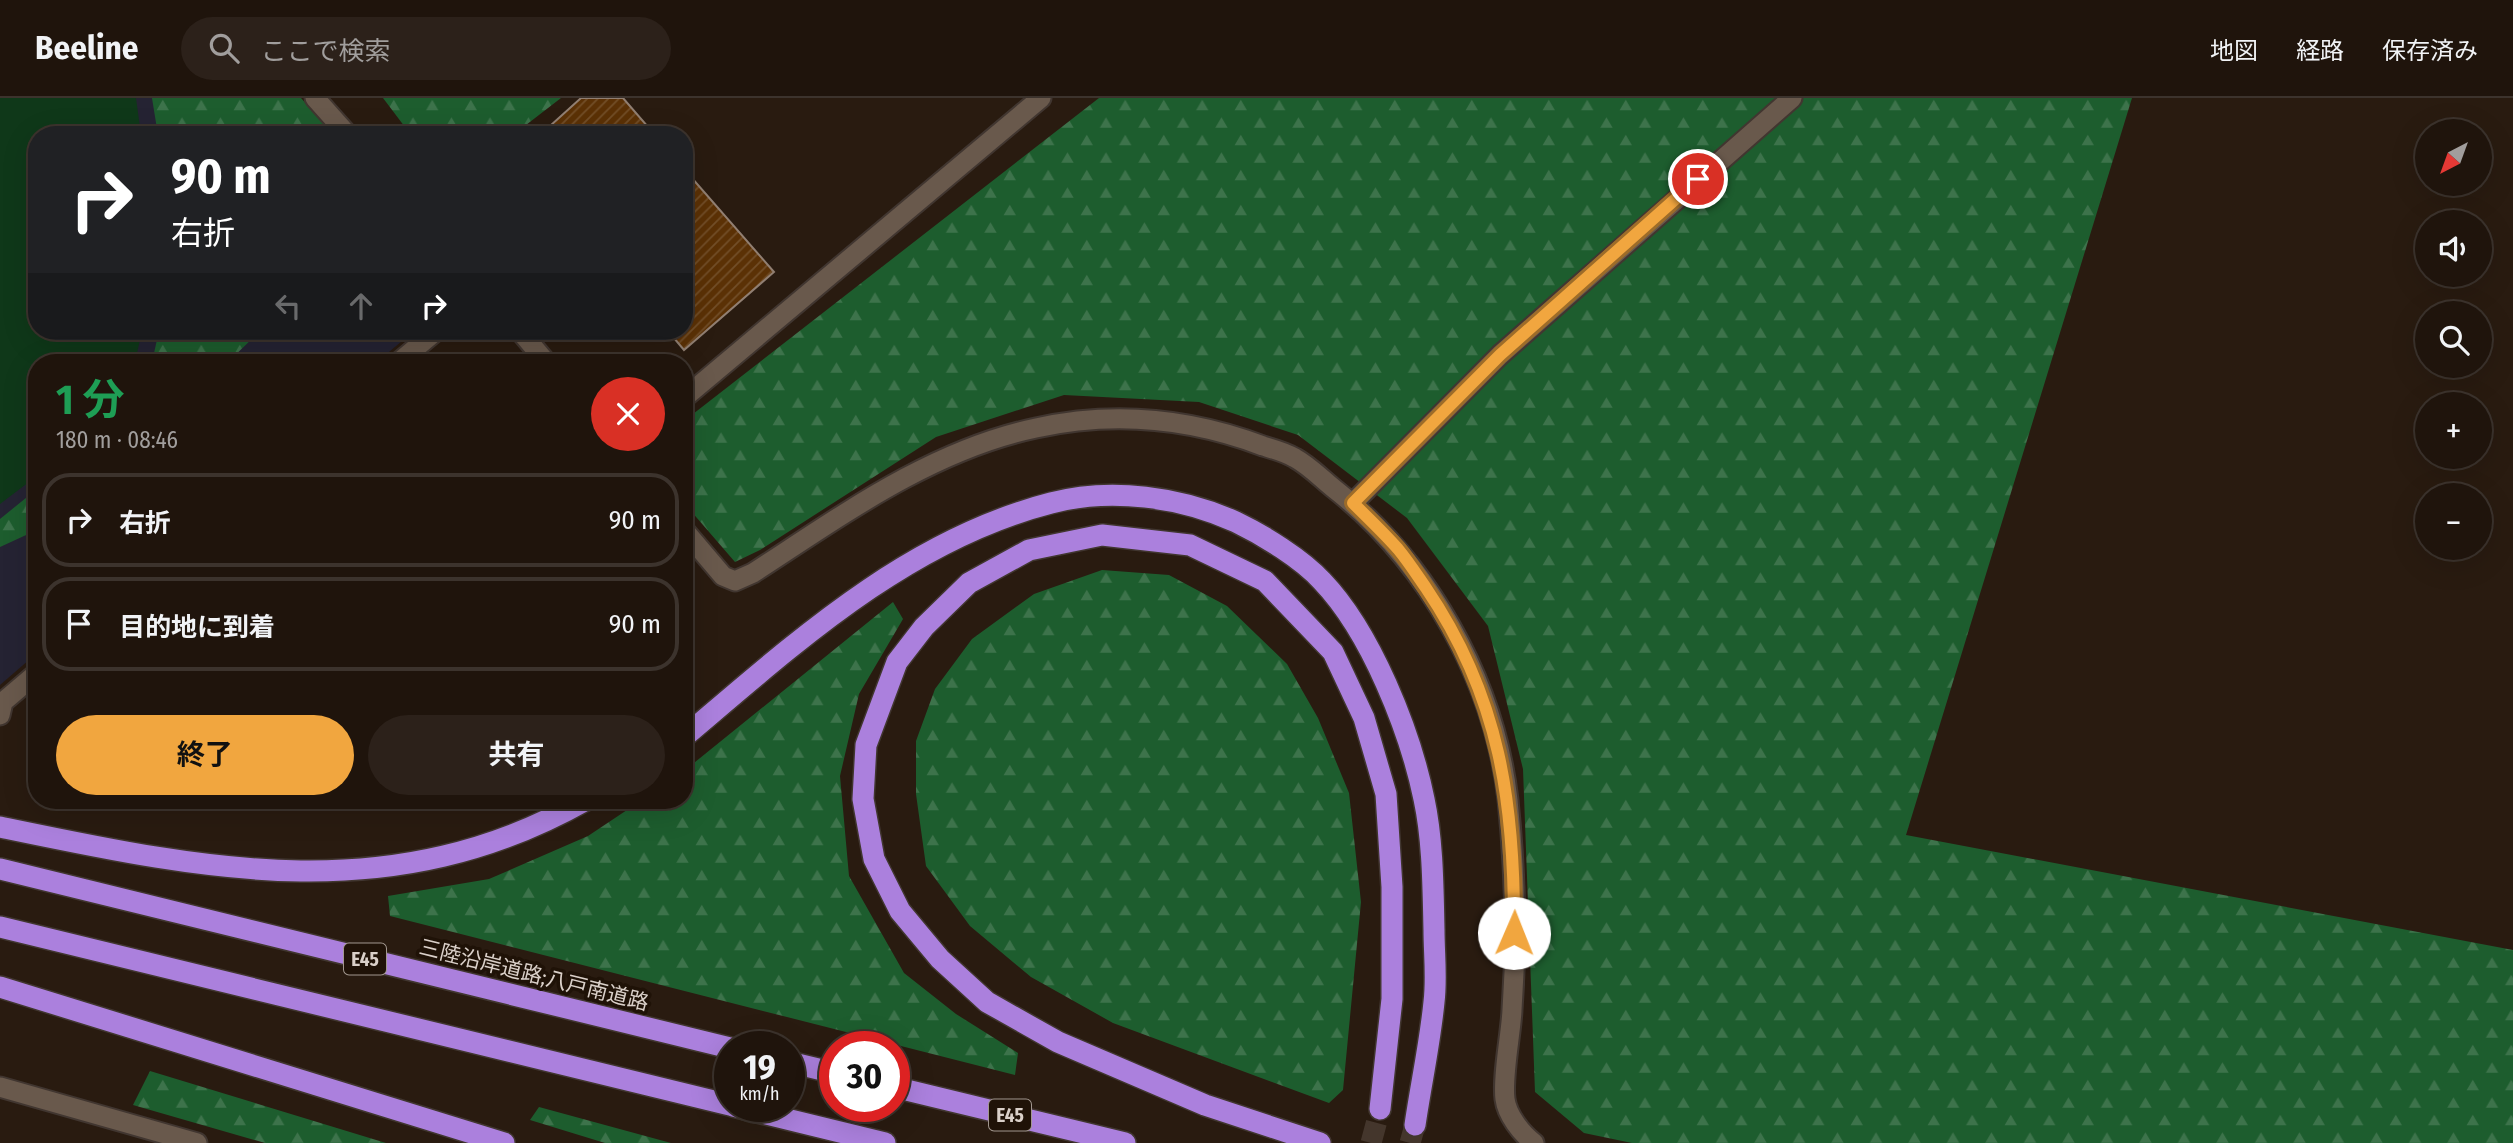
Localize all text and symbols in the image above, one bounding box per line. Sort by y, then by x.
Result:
search box [181,17,671,80]
text: Beeline [35,28,139,68]
icon: search [205,29,243,67]
text: ここで検索 [261,36,391,67]
text: 地図 [2210,37,2258,65]
text: 経路 [2296,37,2344,65]
text: 保存済み [2382,37,2478,65]
north arrow [2415,119,2492,196]
map controls [2415,119,2492,560]
text: 90 m [171,147,271,206]
pin [1668,149,1728,209]
icon: right [56,154,147,245]
icon: arrive [1679,160,1717,198]
button: sound [2415,210,2492,287]
text: 右折 [171,214,235,252]
icon: left [269,287,307,325]
icon: ahead [342,287,380,325]
icon: right [415,287,453,325]
button: search [2415,301,2492,378]
text: 1 分 [56,375,125,425]
button: close [591,377,665,451]
button: + [2415,392,2492,469]
text: 180 m · 08:46 [56,426,178,454]
button: − [2415,483,2492,560]
icon: right [60,501,98,539]
text: 90 m [609,505,661,536]
text: 右折 [119,508,171,539]
icon: arrive [60,605,98,643]
text: 90 m [609,609,661,640]
text: 目的地に到着 [119,612,275,643]
button: 終了 [56,715,354,795]
button: 共有 [368,715,665,795]
position arrow [1477,896,1551,970]
street label: 三陸沿岸道路;八戸南道路 [417,934,651,1016]
road number: E45 [344,944,386,974]
speed limit sign: 30 [819,1031,910,1122]
text: 19 [743,1046,776,1088]
text: km/h [739,1083,780,1105]
road number: E45 [989,1099,1031,1130]

